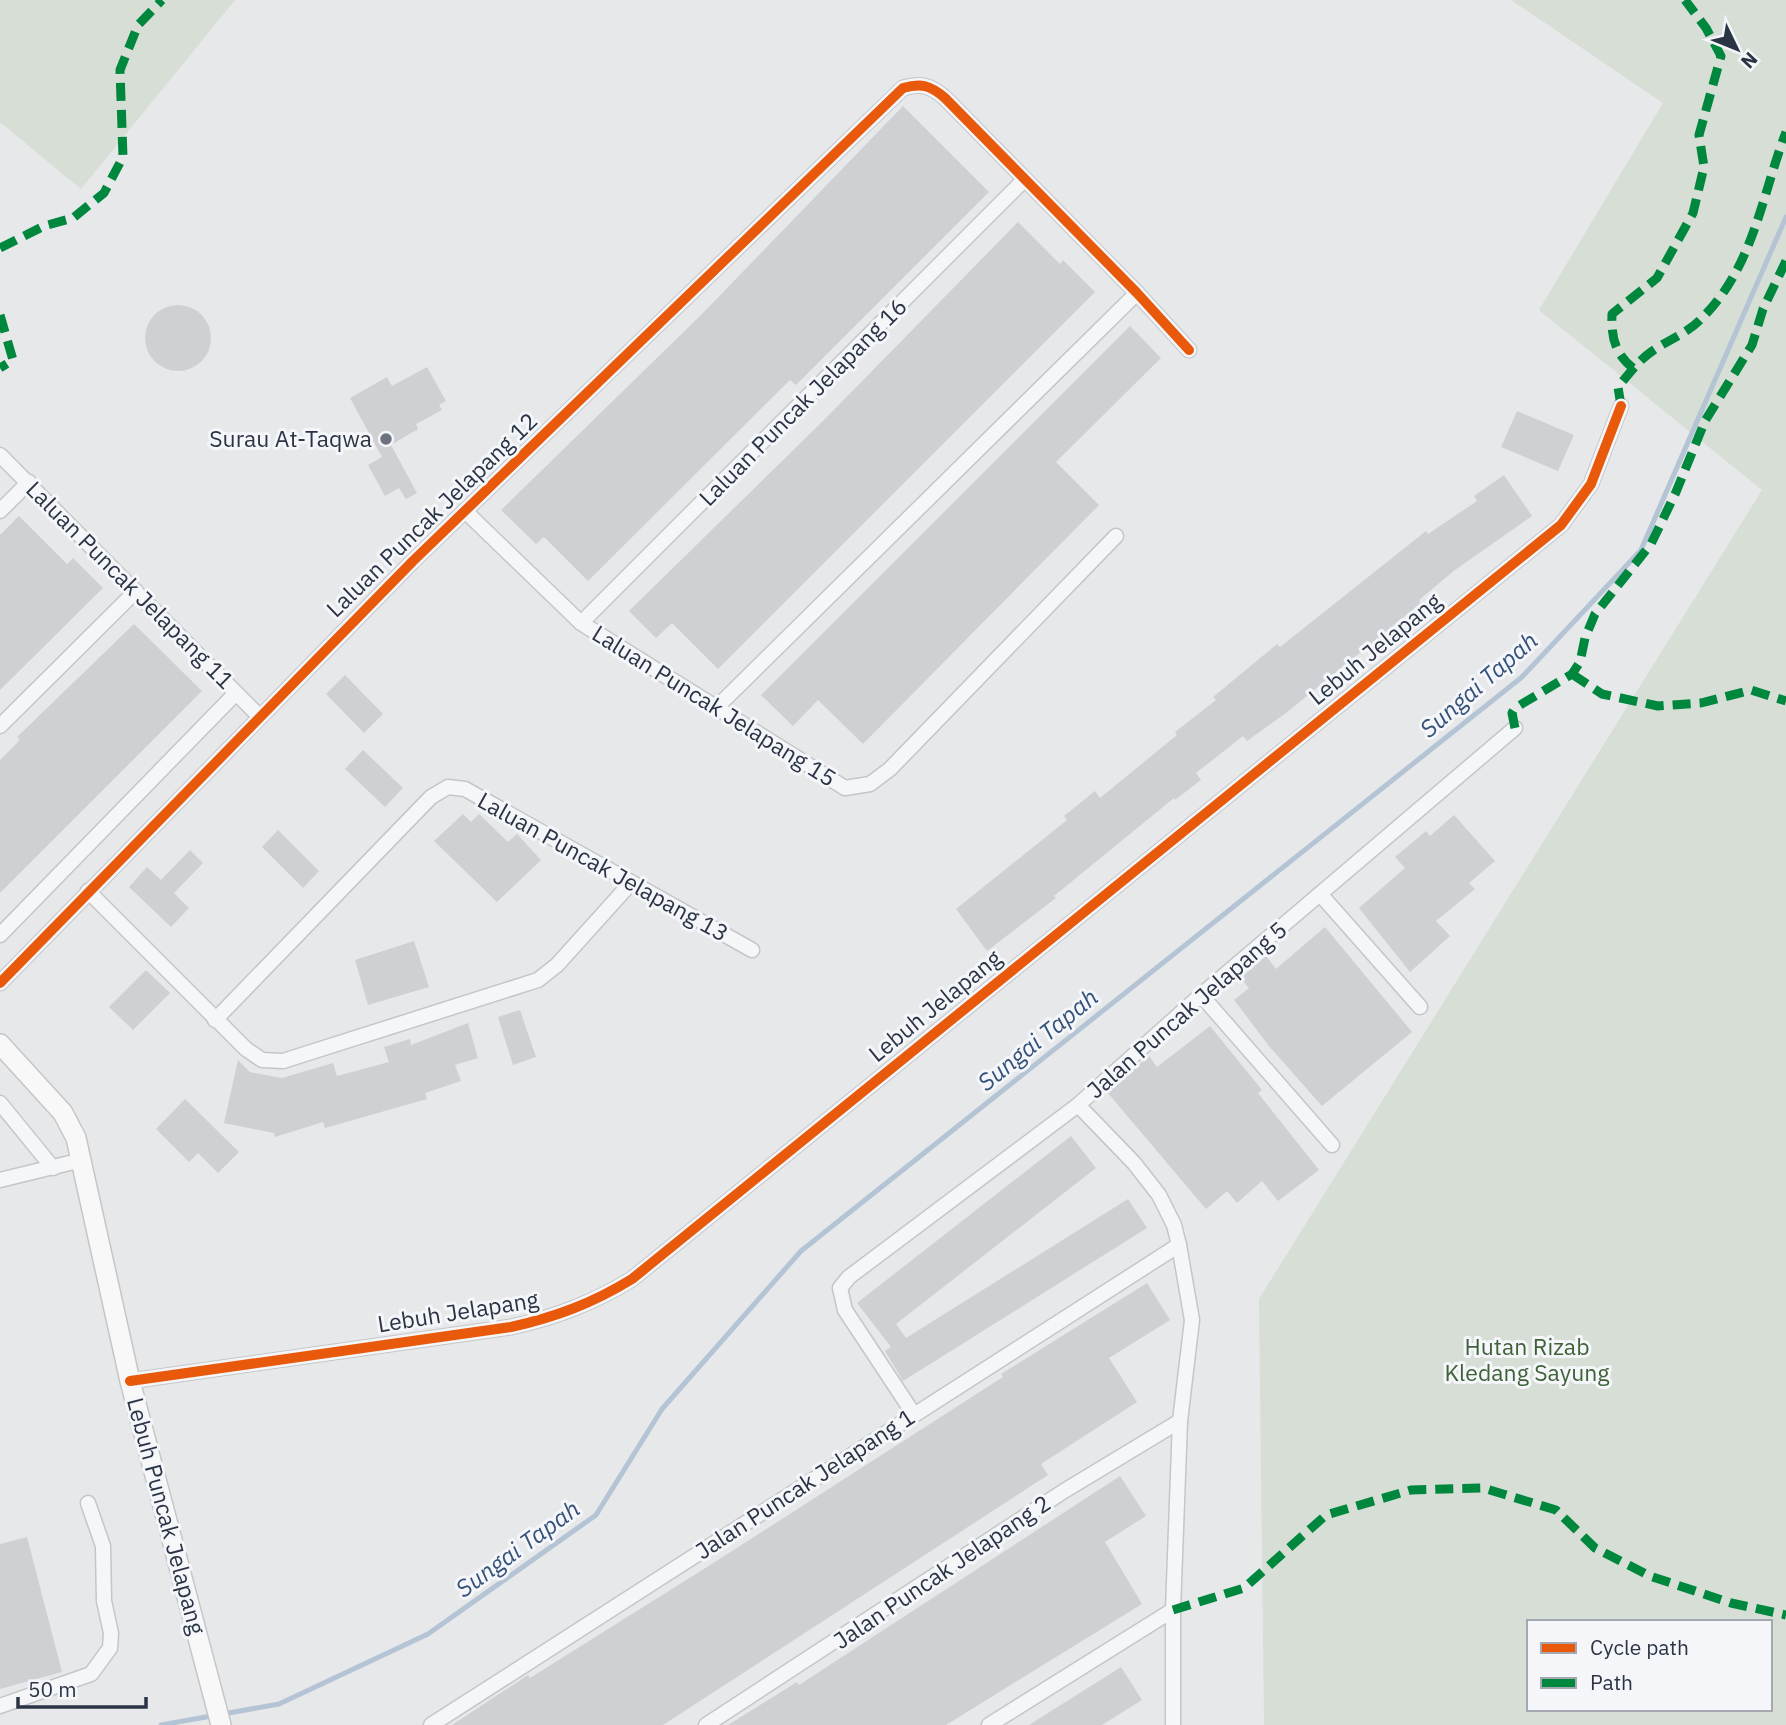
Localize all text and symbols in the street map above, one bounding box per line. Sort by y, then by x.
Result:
north arrow [1702,14,1772,84]
text: N [1736,47,1763,74]
street label: Laluan Puncak Jelapang 16 [692,291,913,512]
street label: Laluan Puncak Jelapang 12 [319,406,543,623]
place label: Surau At-Taqwa [209,423,372,453]
marker: Surau At-Taqwa [378,431,394,447]
street label: Laluan Puncak Jelapang 11 [20,474,241,695]
street label: Lebuh Jelapang [1302,585,1447,711]
street label: Laluan Puncak Jelapang 15 [587,618,842,793]
water label: Sungai Tapah [1413,624,1544,744]
street label: Laluan Puncak Jelapang 13 [473,785,734,948]
street label: Jalan Puncak Jelapang 5 [1080,914,1293,1104]
street label: Lebuh Jelapang [862,942,1007,1068]
water label: Sungai Tapah [971,981,1104,1098]
street label: Lebuh Jelapang [375,1283,540,1339]
park label: Hutan Rizab Kledang Sayung [1444,1331,1610,1387]
street label: Lebuh Puncak Jelapang [121,1394,213,1637]
street label: Jalan Puncak Jelapang 1 [689,1401,920,1565]
street label: Jalan Puncak Jelapang 2 [827,1487,1056,1655]
water label: Sungai Tapah [449,1492,586,1604]
legend [1527,1620,1772,1711]
text: Cycle path [1590,1633,1689,1661]
scale bar [18,1666,145,1710]
text: Path [1590,1668,1633,1696]
text: 50 m [28,1675,77,1703]

